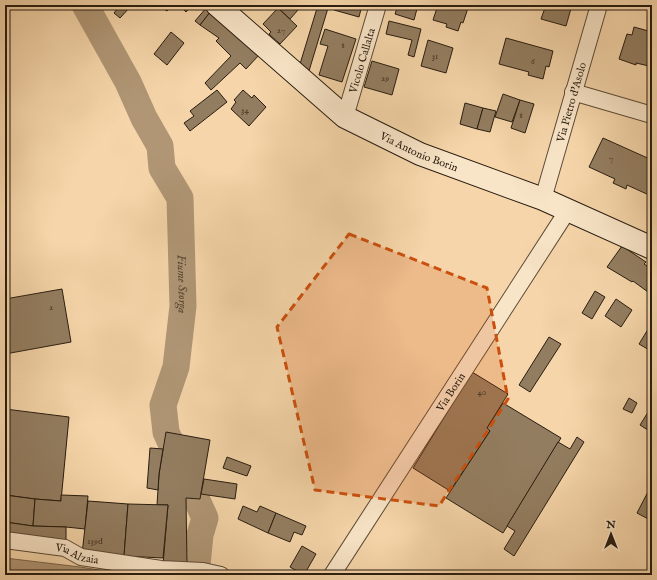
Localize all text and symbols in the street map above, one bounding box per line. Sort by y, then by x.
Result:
house number: 27 [277,25,285,36]
street label: Vicolo Callalta [346,26,379,96]
house number: 8 [341,40,345,51]
house number: 31 [432,51,438,62]
house number: 6 [531,56,535,67]
street label: Via Pietro d'Asolo [554,61,590,145]
house number: 29 [381,73,389,84]
house number: 34 [241,105,249,116]
house number: 8 [519,110,523,121]
street label: Via Antonio Borin [377,129,460,175]
house number: 7 [609,153,613,164]
water label: Fiume Storga [174,254,190,314]
house number: 2 [49,302,53,313]
street label: Via Borin [433,370,469,415]
house number: 40 [478,387,486,398]
north arrow [591,514,631,554]
text: N [605,518,616,532]
house number: 139d [87,536,103,547]
street label: Via Alzaia [54,541,100,568]

